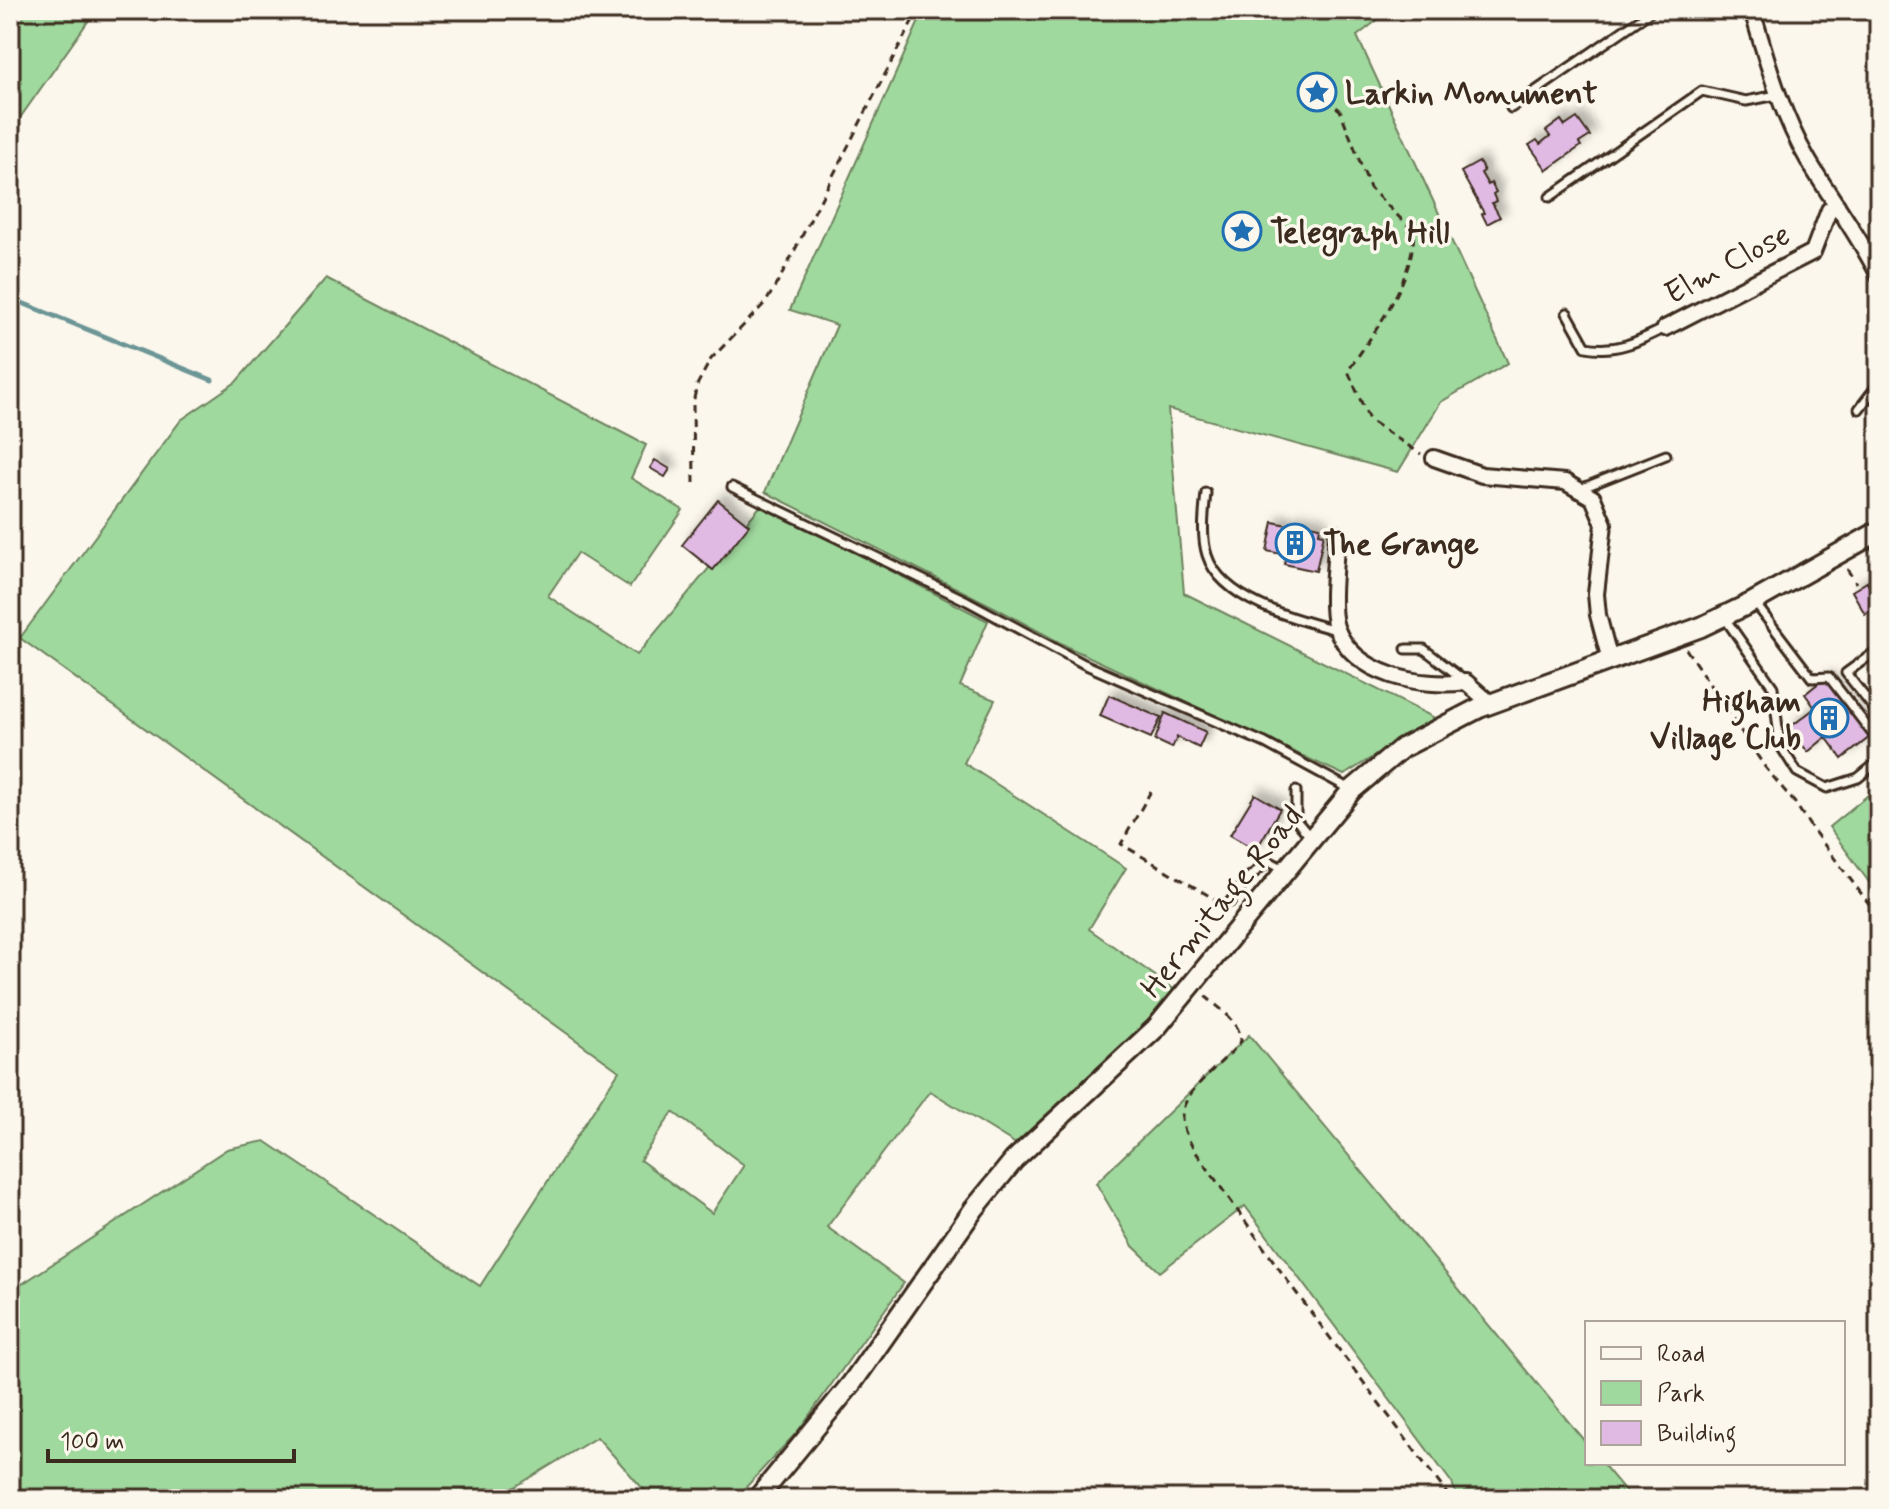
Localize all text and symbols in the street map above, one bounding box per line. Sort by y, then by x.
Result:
place icon: Larkin Monument [1296,71,1338,113]
place label: Larkin Monument [1345,73,1598,115]
place icon: Telegraph Hill [1221,210,1263,252]
place label: Telegraph Hill [1270,212,1449,257]
street label: Elm Close [1658,214,1798,315]
building icon: The Grange [1274,522,1316,564]
place label: The Grange [1323,524,1479,569]
place label: Higham Village Club [1650,681,1801,761]
building icon: Higham Village Club [1808,697,1850,739]
street label: Hermitage Road [1132,797,1316,1009]
legend [1585,1321,1845,1465]
text: Road [1657,1339,1705,1370]
text: Park [1657,1379,1705,1410]
scale bar [48,1413,294,1463]
text: Building [1657,1419,1737,1453]
text: 100 m [60,1427,124,1458]

